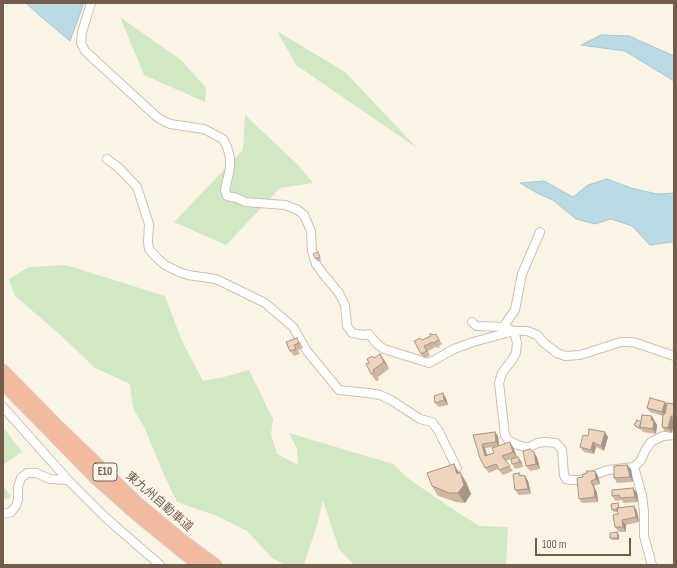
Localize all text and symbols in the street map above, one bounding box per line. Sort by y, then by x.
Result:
road number: E10 [93,463,117,481]
street label: 東九州自動車道 [123,469,195,535]
scale bar [537,530,633,556]
text: 100 m [542,537,567,552]

